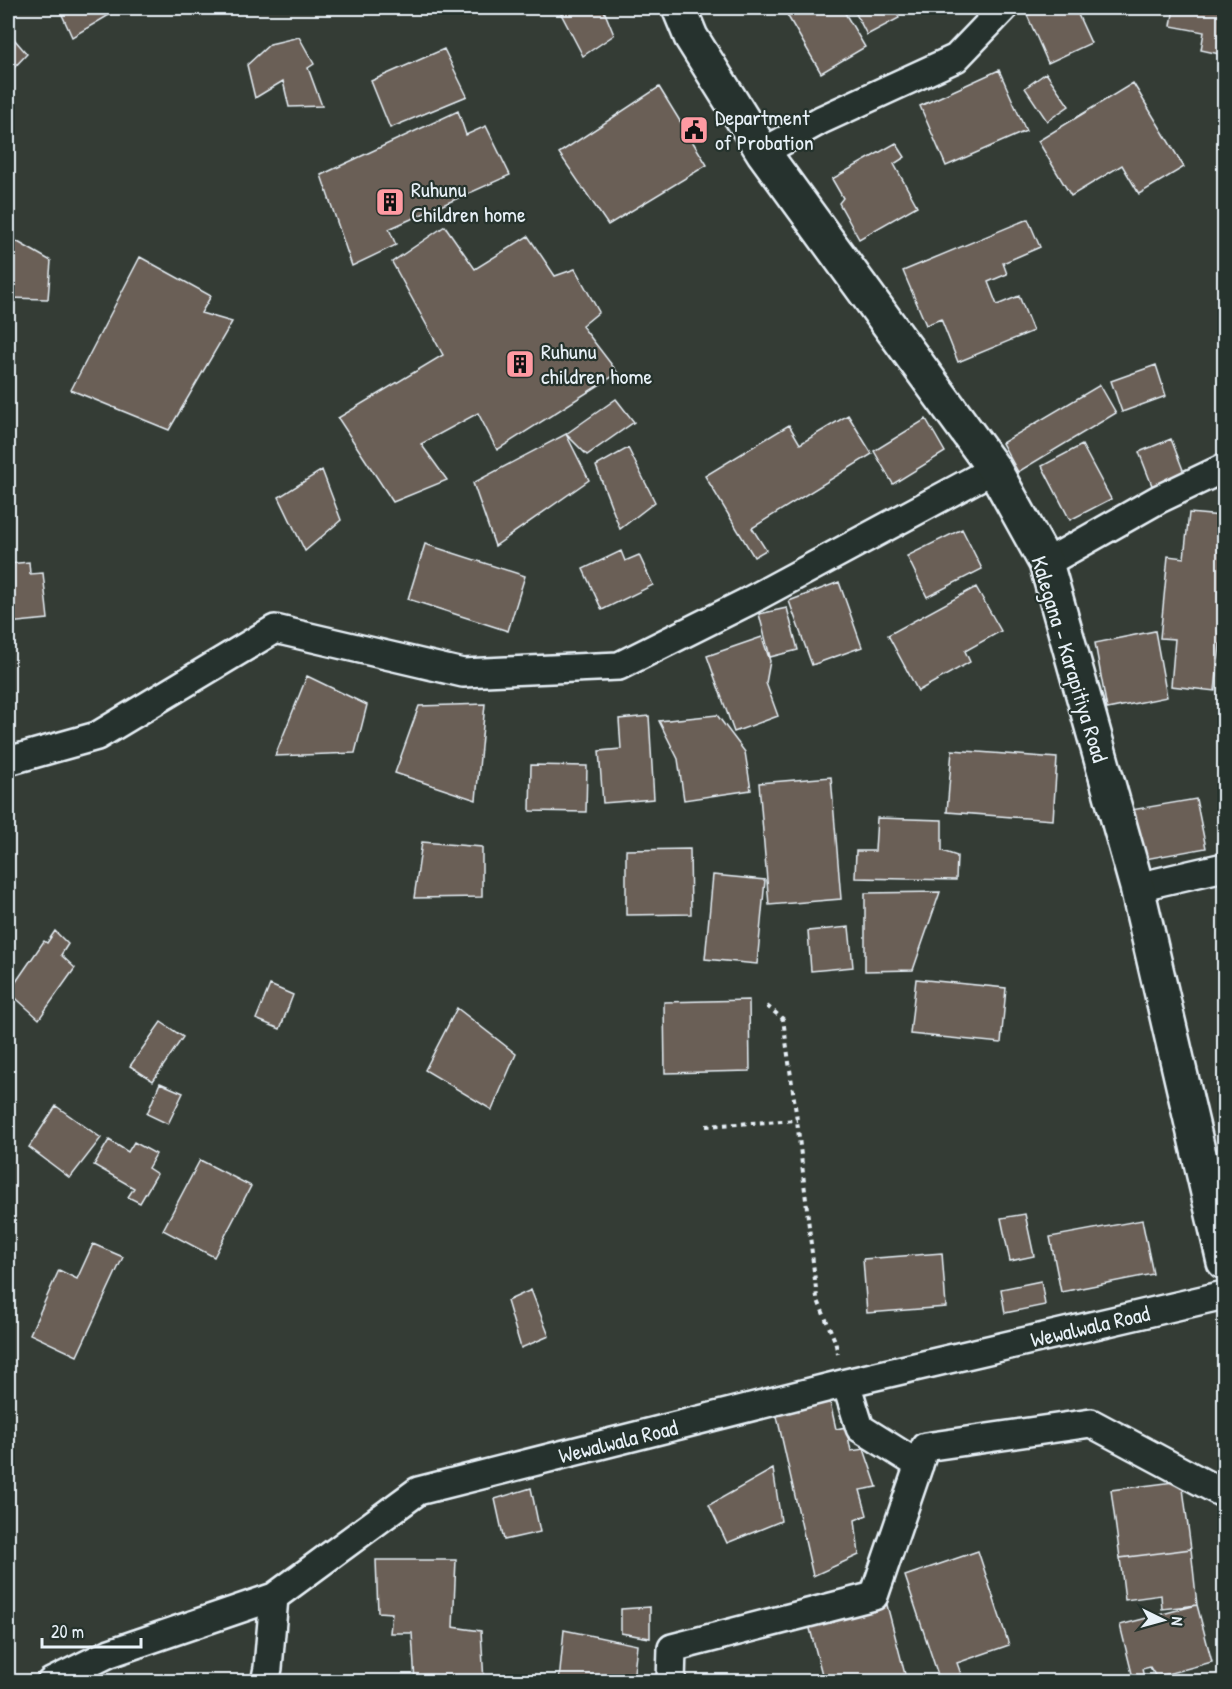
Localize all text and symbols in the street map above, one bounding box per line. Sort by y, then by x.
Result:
place label: Department of Probation [715,102,814,157]
public building icon: Department of Probation [678,114,710,146]
place label: Ruhunu Children home [411,174,526,229]
building icon: Ruhunu Children home [374,186,406,218]
place label: Ruhunu children home [541,336,652,391]
building icon: Ruhunu children home [504,348,536,380]
street label: Kalegana - Karapitiya Road [1024,552,1116,766]
street label: Wewalwala Road [1027,1298,1153,1354]
street label: Wewalwala Road [555,1412,681,1470]
north arrow [1133,1590,1193,1650]
scale bar [42,1611,141,1649]
text: N [1167,1616,1189,1627]
text: 20 m [51,1619,84,1644]

